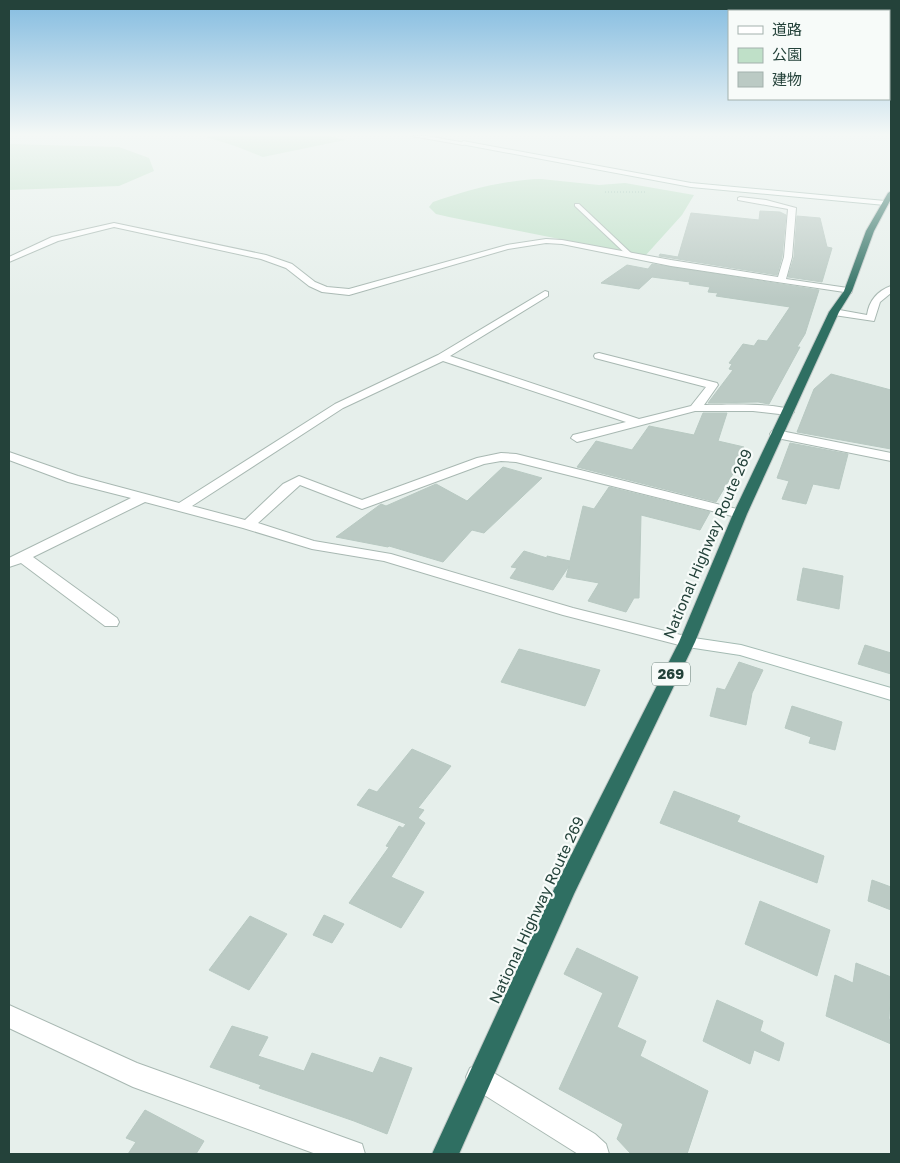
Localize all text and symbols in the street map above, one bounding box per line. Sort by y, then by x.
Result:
legend [728,10,890,100]
text: 道路 [772,20,802,38]
text: 公園 [772,45,802,63]
text: 建物 [772,70,802,88]
street label: National Highway Route 269 [659,446,755,641]
road number: 269 [652,662,690,686]
street label: National Highway Route 269 [485,813,587,1006]

